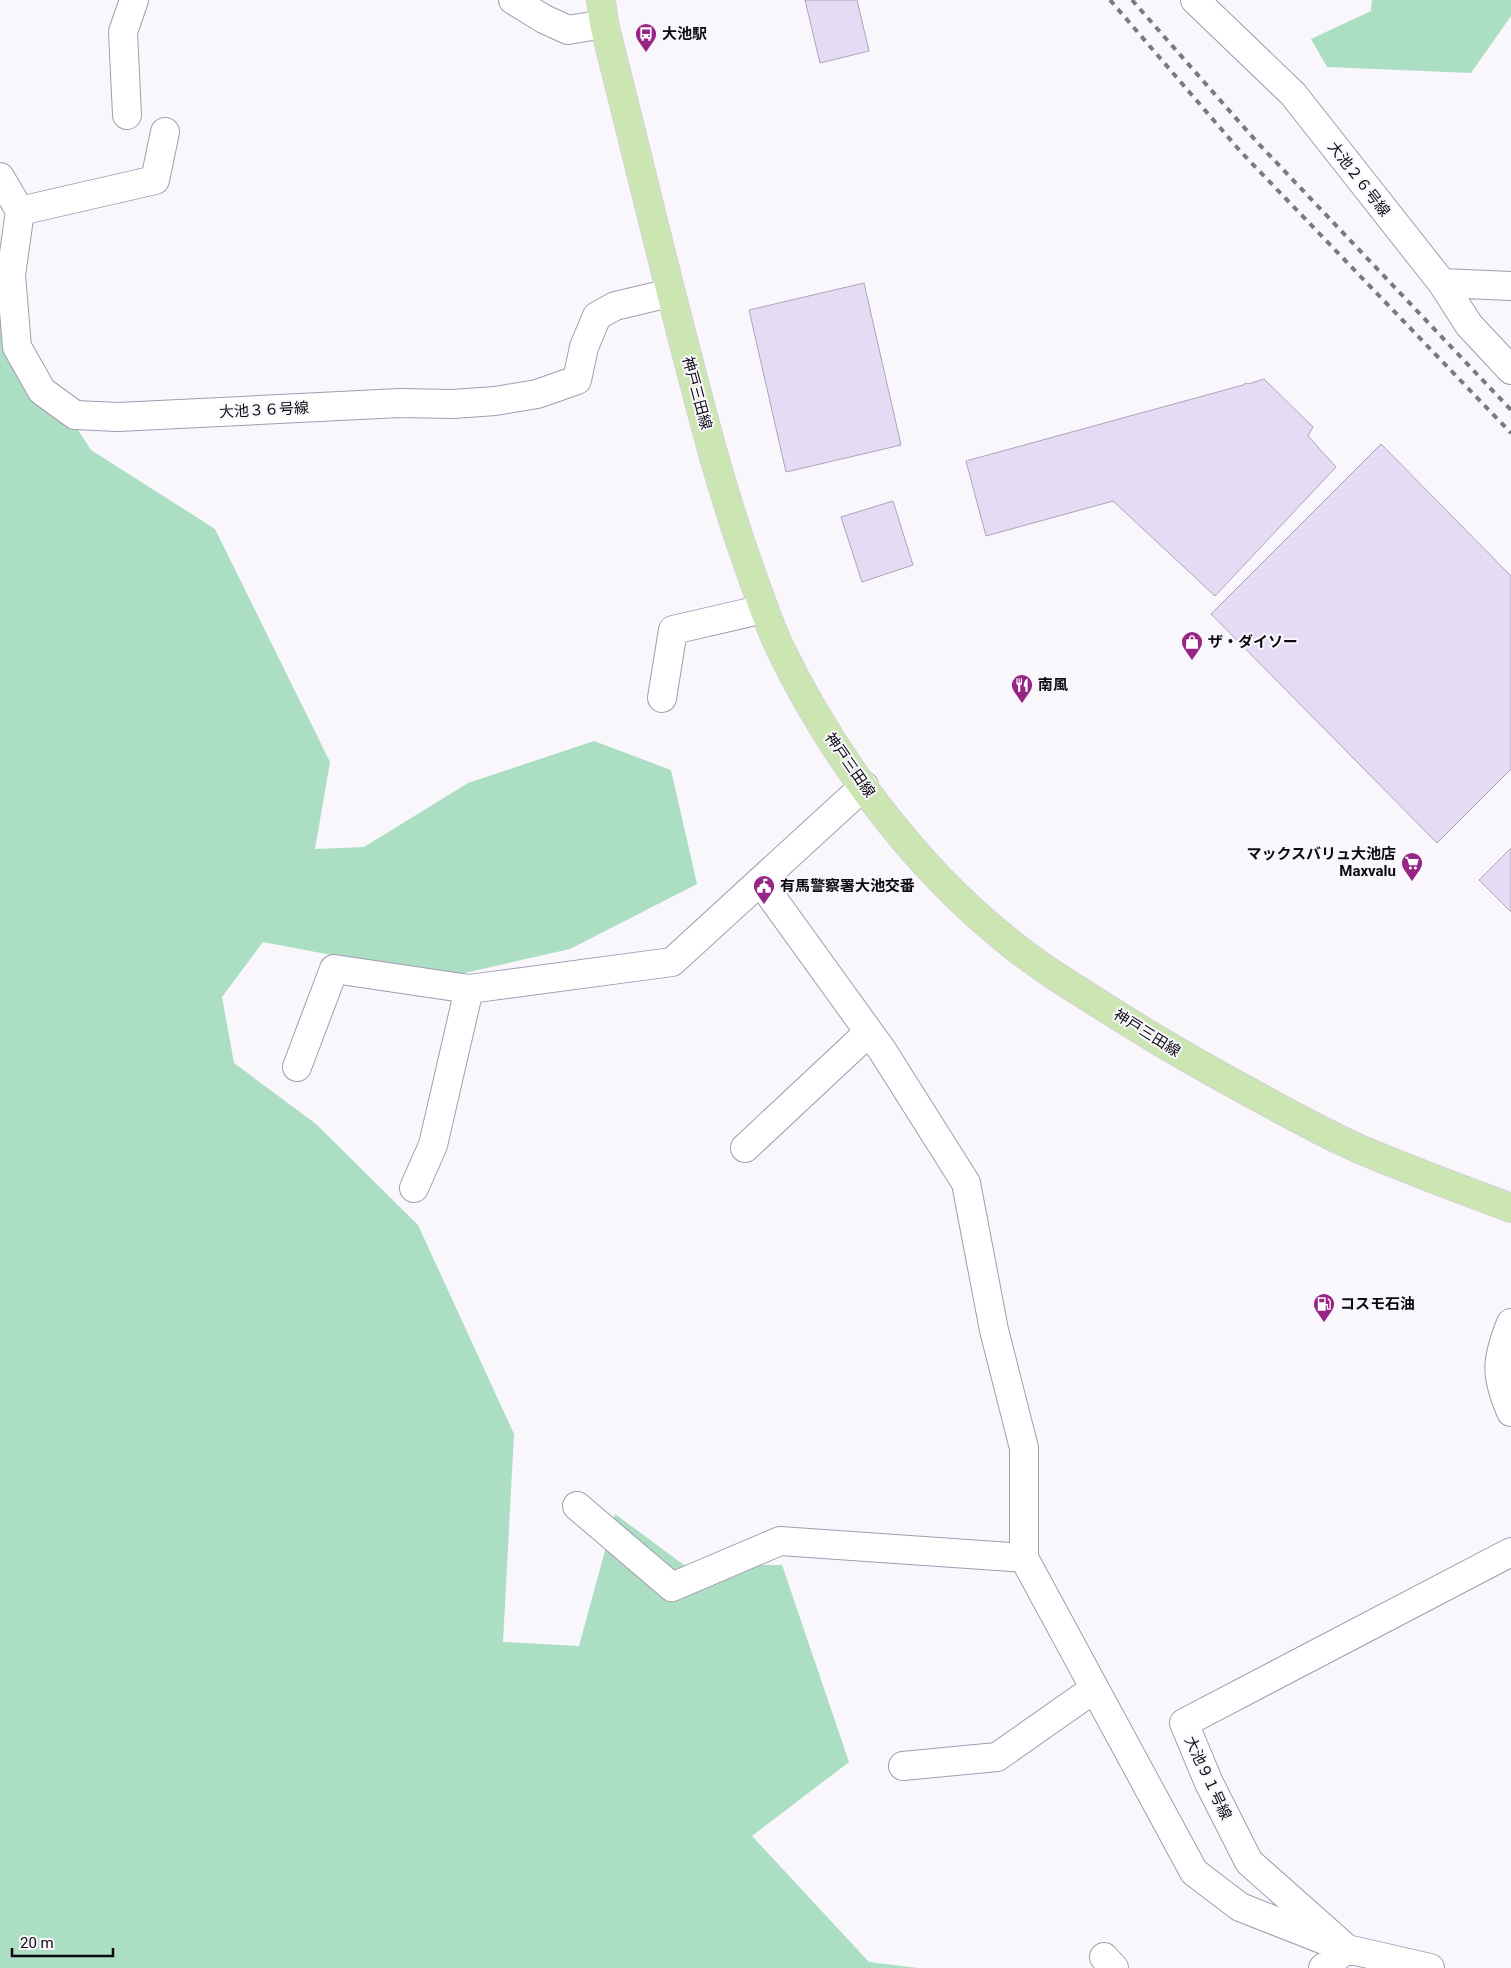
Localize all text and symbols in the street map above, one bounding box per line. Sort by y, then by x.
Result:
bus stop icon: 大池駅 [634,22,658,53]
place label: 大池駅 [662,25,707,43]
street label: 大池２６号線 [1324,138,1394,220]
street label: 神戸三田線 [679,354,715,432]
street label: 大池３６号線 [219,399,309,421]
shop icon: ザ・ダイソー [1180,630,1204,661]
place label: ザ・ダイソー [1208,633,1298,651]
restaurant icon: 南風 [1010,673,1034,704]
place label: 南風 [1038,676,1068,694]
street label: 神戸三田線 [821,729,879,801]
place label: マックスバリュ大池店 Maxvalu [1246,845,1396,880]
supermarket icon: マックスバリュ大池店 Maxvalu [1400,851,1424,882]
public building icon: 有馬警察署大池交番 [752,874,776,905]
place label: 有馬警察署大池交番 [780,877,915,895]
street label: 神戸三田線 [1110,1005,1184,1061]
fuel station icon: コスモ石油 [1312,1292,1336,1323]
place label: コスモ石油 [1340,1295,1415,1313]
street label: 大池９１号線 [1181,1733,1235,1823]
scale bar [12,1926,114,1958]
text: 20 m [20,1934,54,1952]

